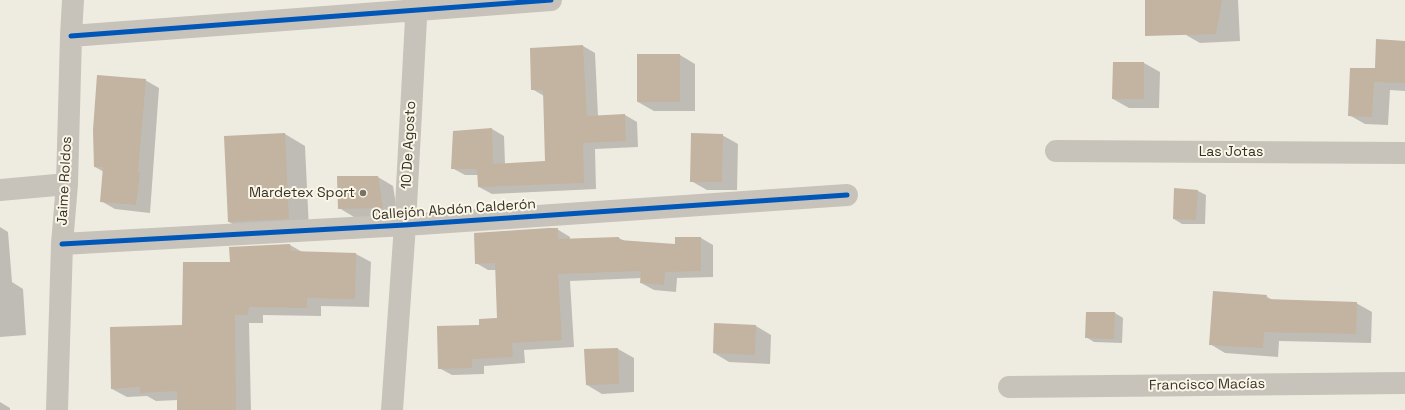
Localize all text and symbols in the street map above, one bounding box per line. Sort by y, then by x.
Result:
street label: 10 De Agosto [398,101,420,189]
street label: Jaime Roldos [54,136,76,226]
street label: Las Jotas [1199,144,1263,160]
place label: Mardetex Sport [249,185,355,201]
marker: Mardetex Sport [358,188,368,198]
street label: Callejón Abdón Calderón [372,196,536,224]
street label: Francisco Macías [1149,376,1265,394]

